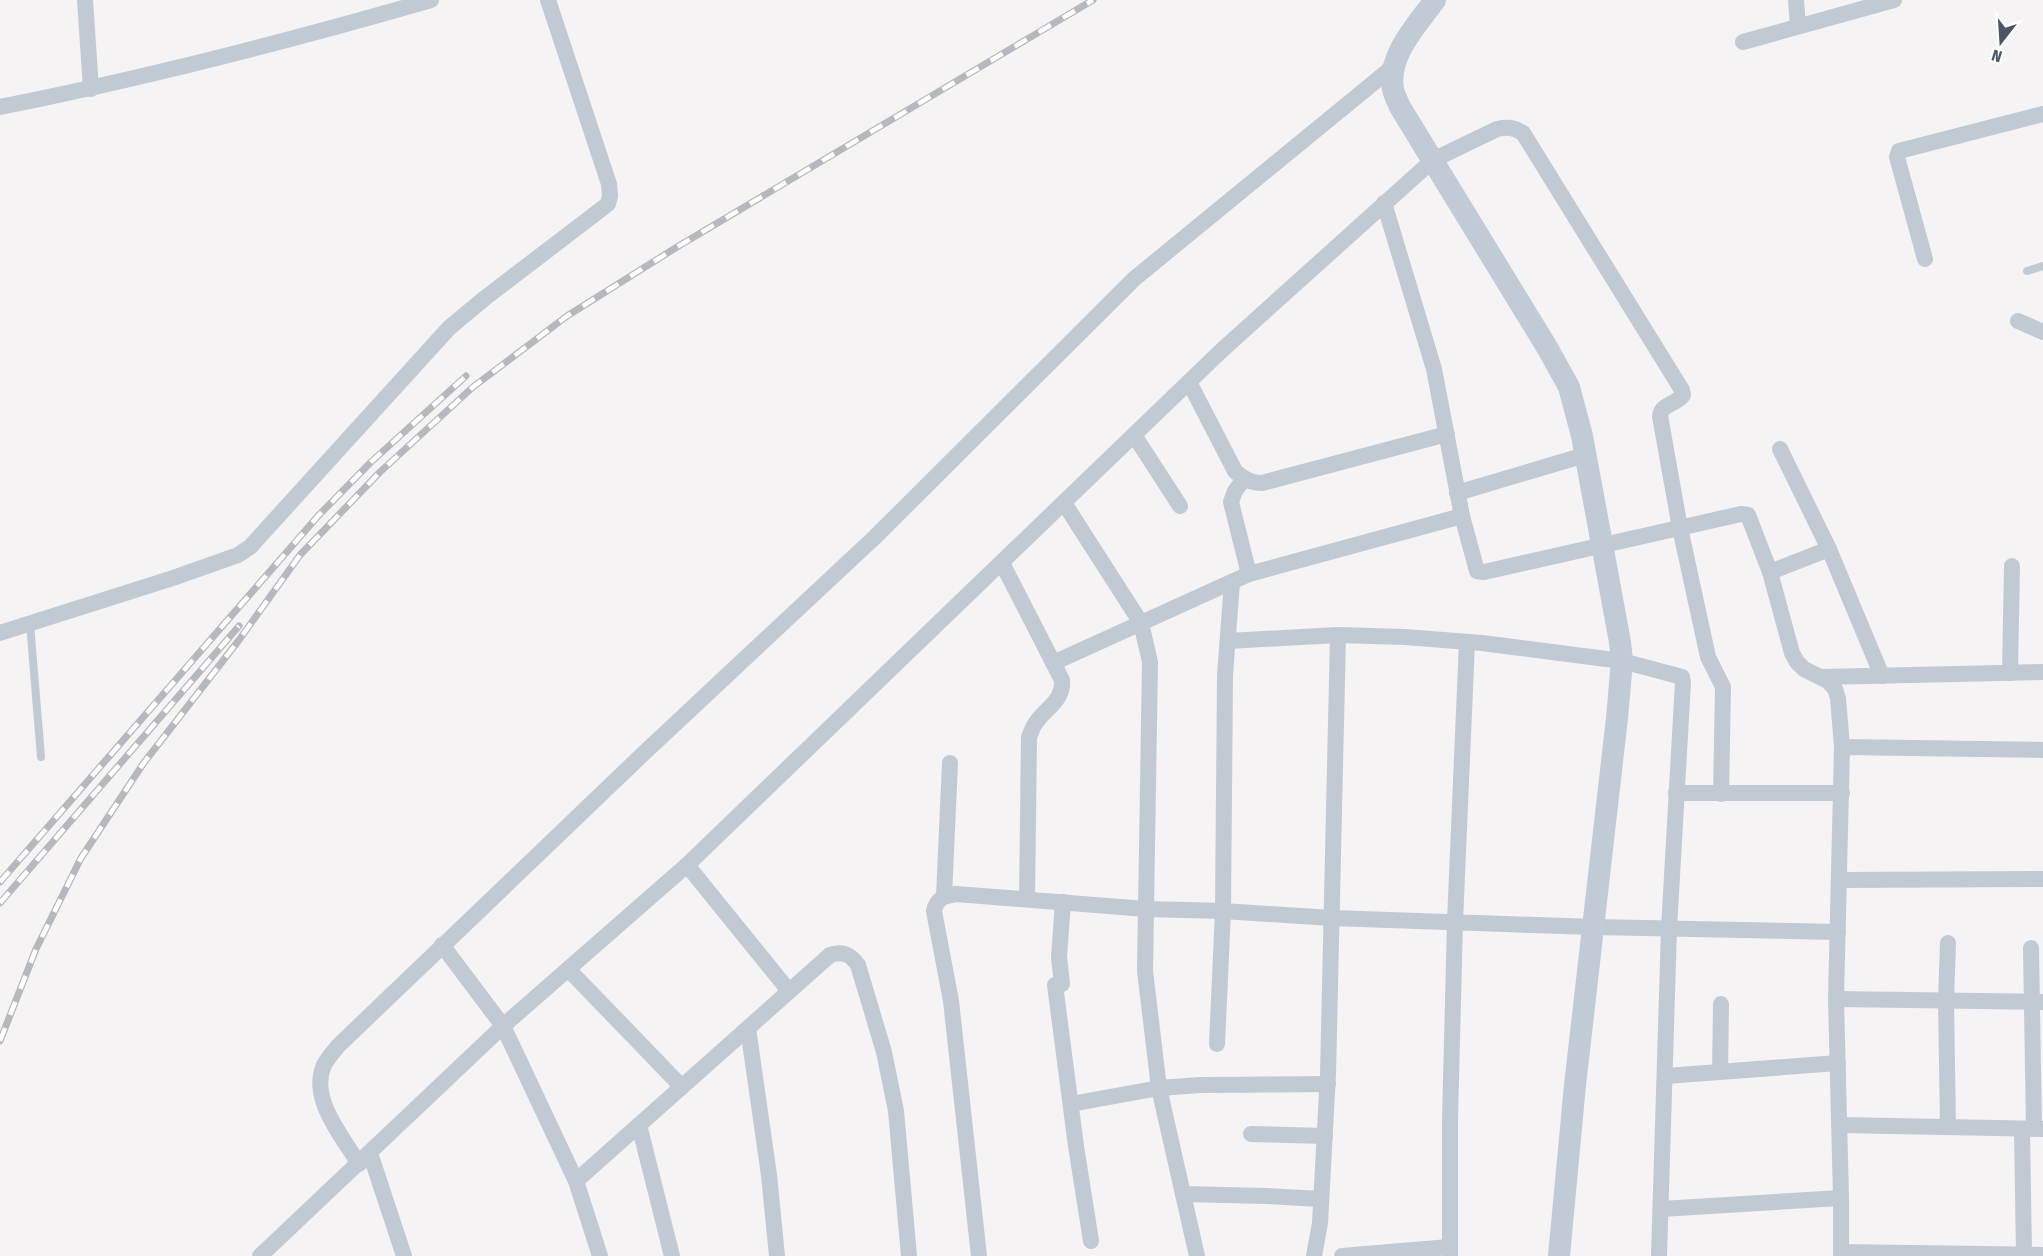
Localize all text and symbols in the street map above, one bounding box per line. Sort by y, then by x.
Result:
north arrow [1971,12,2031,72]
text: N [1989,45,2004,66]

